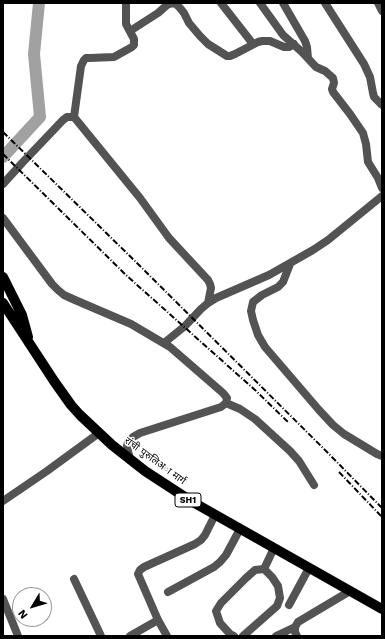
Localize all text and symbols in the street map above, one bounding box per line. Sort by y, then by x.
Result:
street label: रांची पुरुलिअा मार्ग [122,435,188,487]
road number: SH1 [175,493,201,507]
north arrow [12,587,52,627]
text: N [15,607,31,621]

